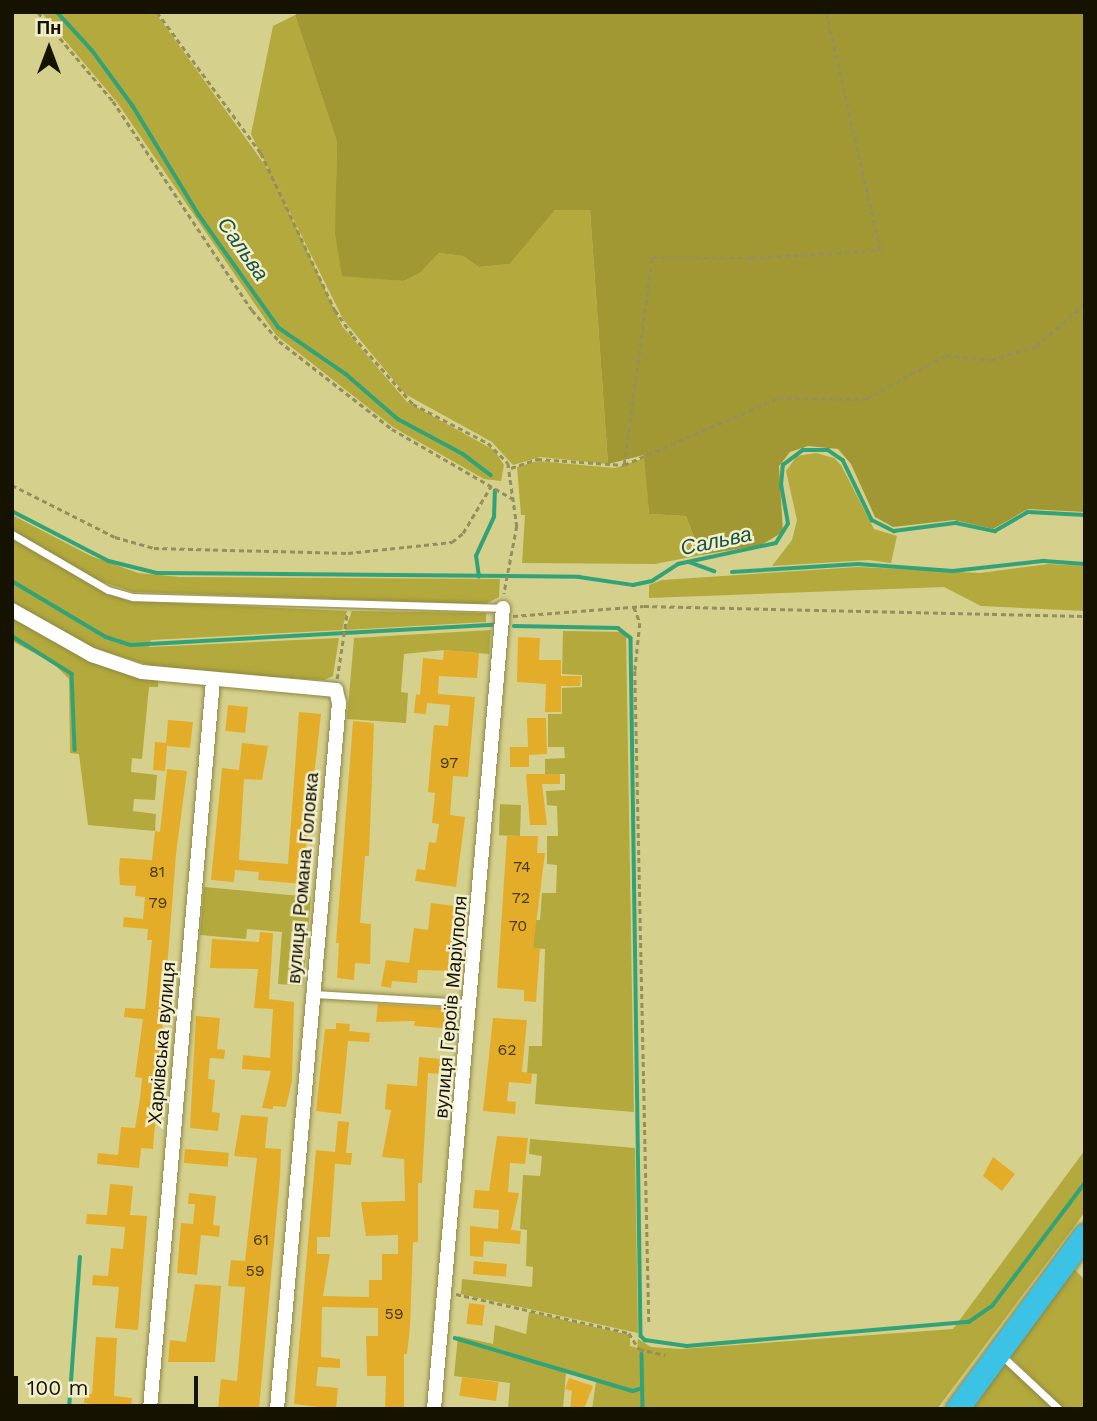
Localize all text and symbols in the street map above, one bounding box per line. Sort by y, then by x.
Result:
north arrow [14,14,84,84]
text: Пн [36,16,62,39]
water label: Сальва [212,212,274,286]
water label: Сальва [678,521,754,561]
house number: 97 [440,753,458,773]
street label: вулиця Романа Головка [282,771,324,985]
house number: 74 [513,857,531,877]
house number: 81 [149,862,165,882]
house number: 72 [512,888,530,908]
house number: 79 [149,893,167,913]
street label: вулиця Героїв Маріуполя [430,895,472,1119]
house number: 70 [509,916,527,936]
street label: Харківська вулиця [144,961,180,1125]
house number: 62 [497,1040,517,1060]
house number: 61 [253,1230,269,1250]
house number: 59 [245,1261,265,1281]
house number: 59 [384,1304,404,1324]
scale bar [18,1362,201,1406]
text: 100 m [27,1375,89,1400]

